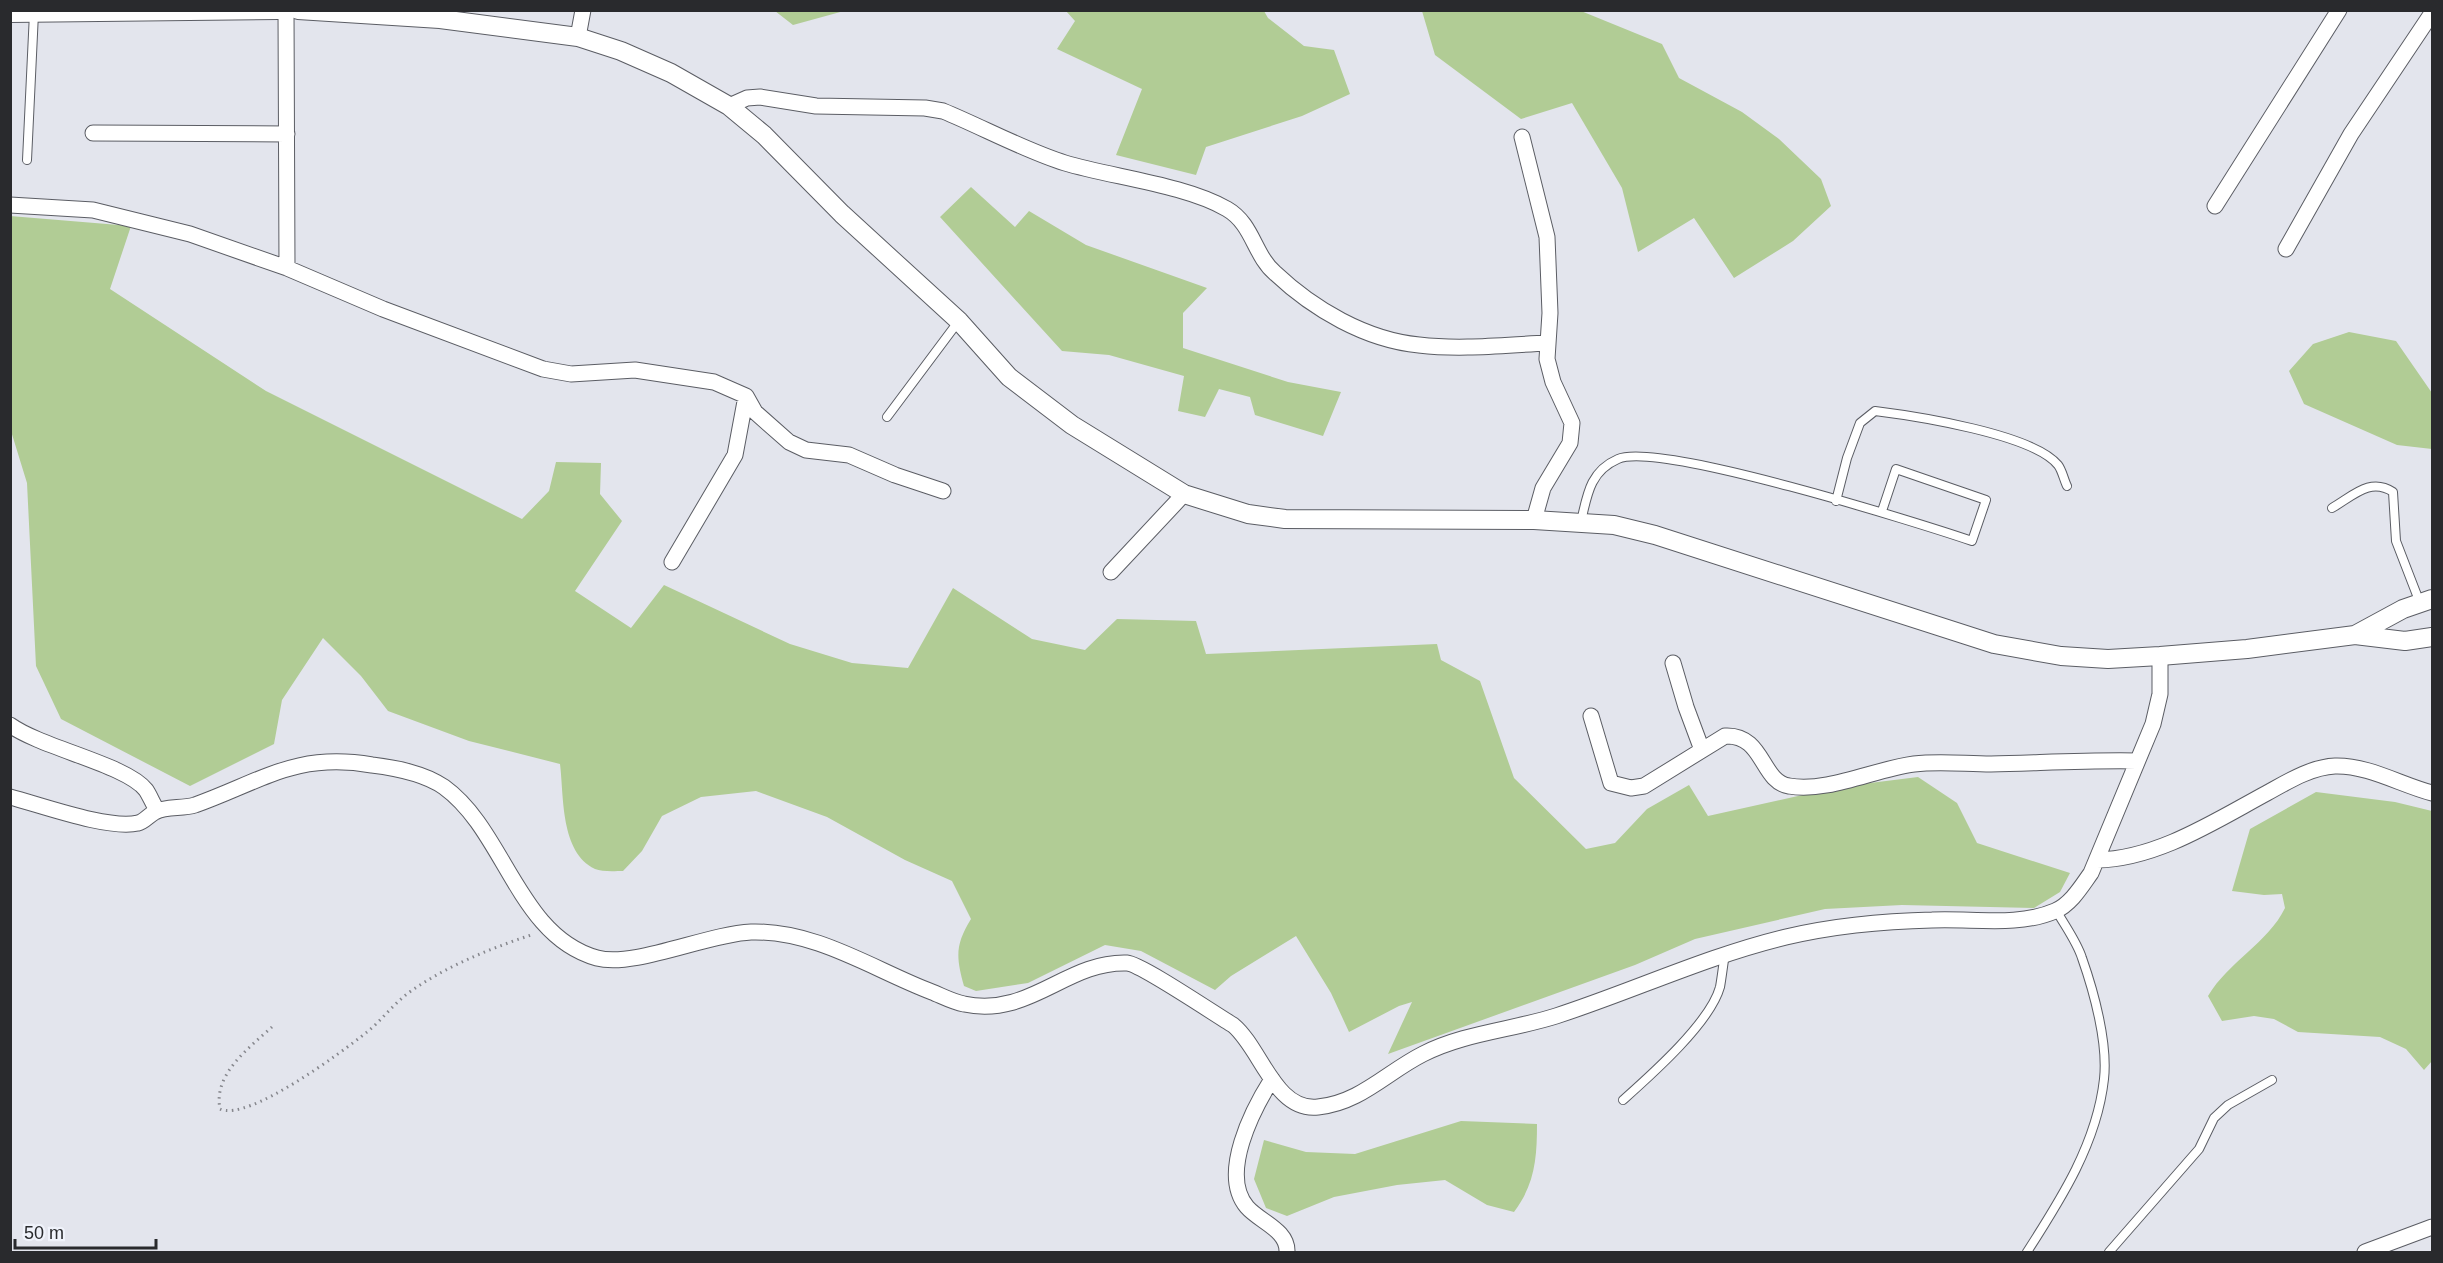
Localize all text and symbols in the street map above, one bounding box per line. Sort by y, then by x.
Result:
scale bar [15,1212,156,1250]
text: 50 m [24,1223,64,1243]

